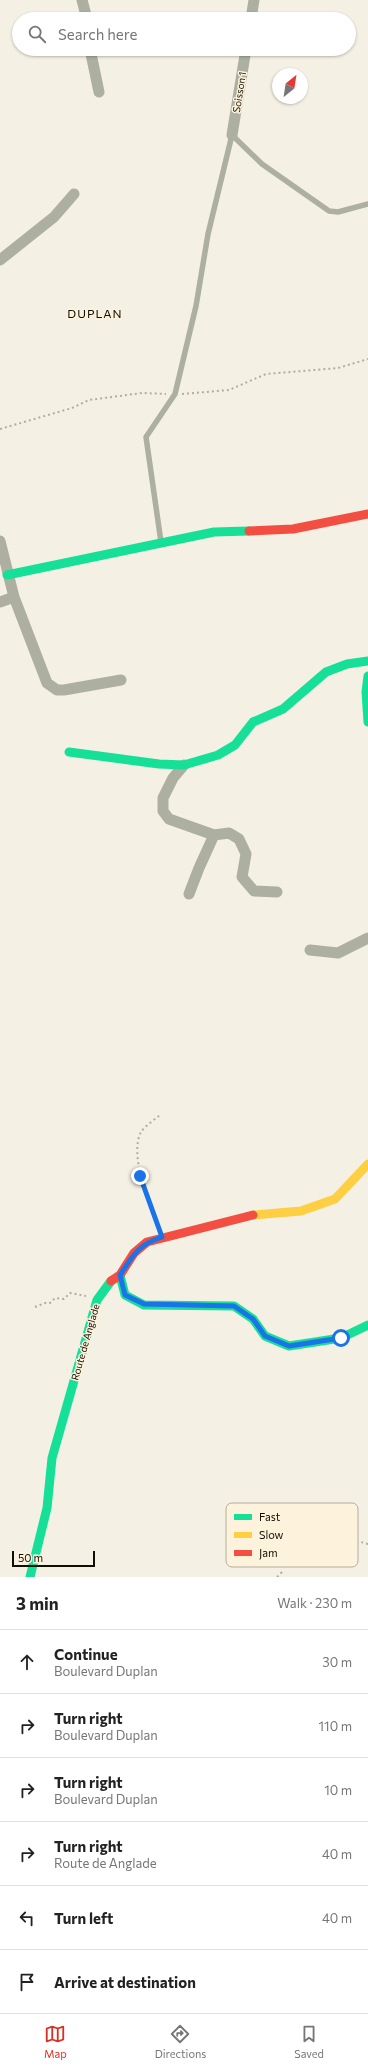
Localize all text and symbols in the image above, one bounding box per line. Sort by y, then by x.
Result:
search box [12,12,356,56]
icon: search [26,23,48,45]
text: Search here [58,25,137,43]
north arrow [272,68,308,104]
street label: Soisson 1 [230,71,248,113]
district label: DUPLAN [67,306,123,320]
route end [131,1167,149,1185]
street label: Route de Anglade [68,1302,102,1382]
route start [332,1329,350,1347]
legend [226,1503,358,1567]
text: Fast [259,1510,281,1523]
text: Slow [259,1528,284,1541]
text: Jam [259,1546,278,1560]
scale bar [12,1549,95,1568]
text: 50 m [18,1551,43,1564]
text: 3 min [16,1593,59,1614]
text: Walk · 230 m [277,1595,352,1611]
text: Continue [54,1645,118,1663]
icon: ahead [16,1651,38,1673]
text: 30 m [322,1654,352,1670]
text: Boulevard Duplan [54,1663,158,1679]
text: Turn right [54,1709,123,1727]
icon: right [16,1715,38,1737]
text: 110 m [319,1718,352,1734]
text: Boulevard Duplan [54,1727,158,1743]
text: Turn right [54,1773,123,1791]
icon: right [16,1779,38,1801]
text: 10 m [324,1782,352,1798]
text: Boulevard Duplan [54,1791,158,1807]
text: Turn right [54,1837,123,1855]
icon: right [16,1843,38,1865]
text: 40 m [322,1846,352,1862]
text: Route de Anglade [54,1855,157,1871]
icon: left [16,1907,38,1929]
text: Turn left [54,1909,113,1927]
text: 40 m [322,1910,352,1926]
icon: arrive [16,1971,38,1993]
text: Arrive at destination [54,1973,196,1991]
tab: Map [44,2023,67,2060]
tab: Directions [155,2023,206,2060]
tab: Saved [294,2023,324,2060]

